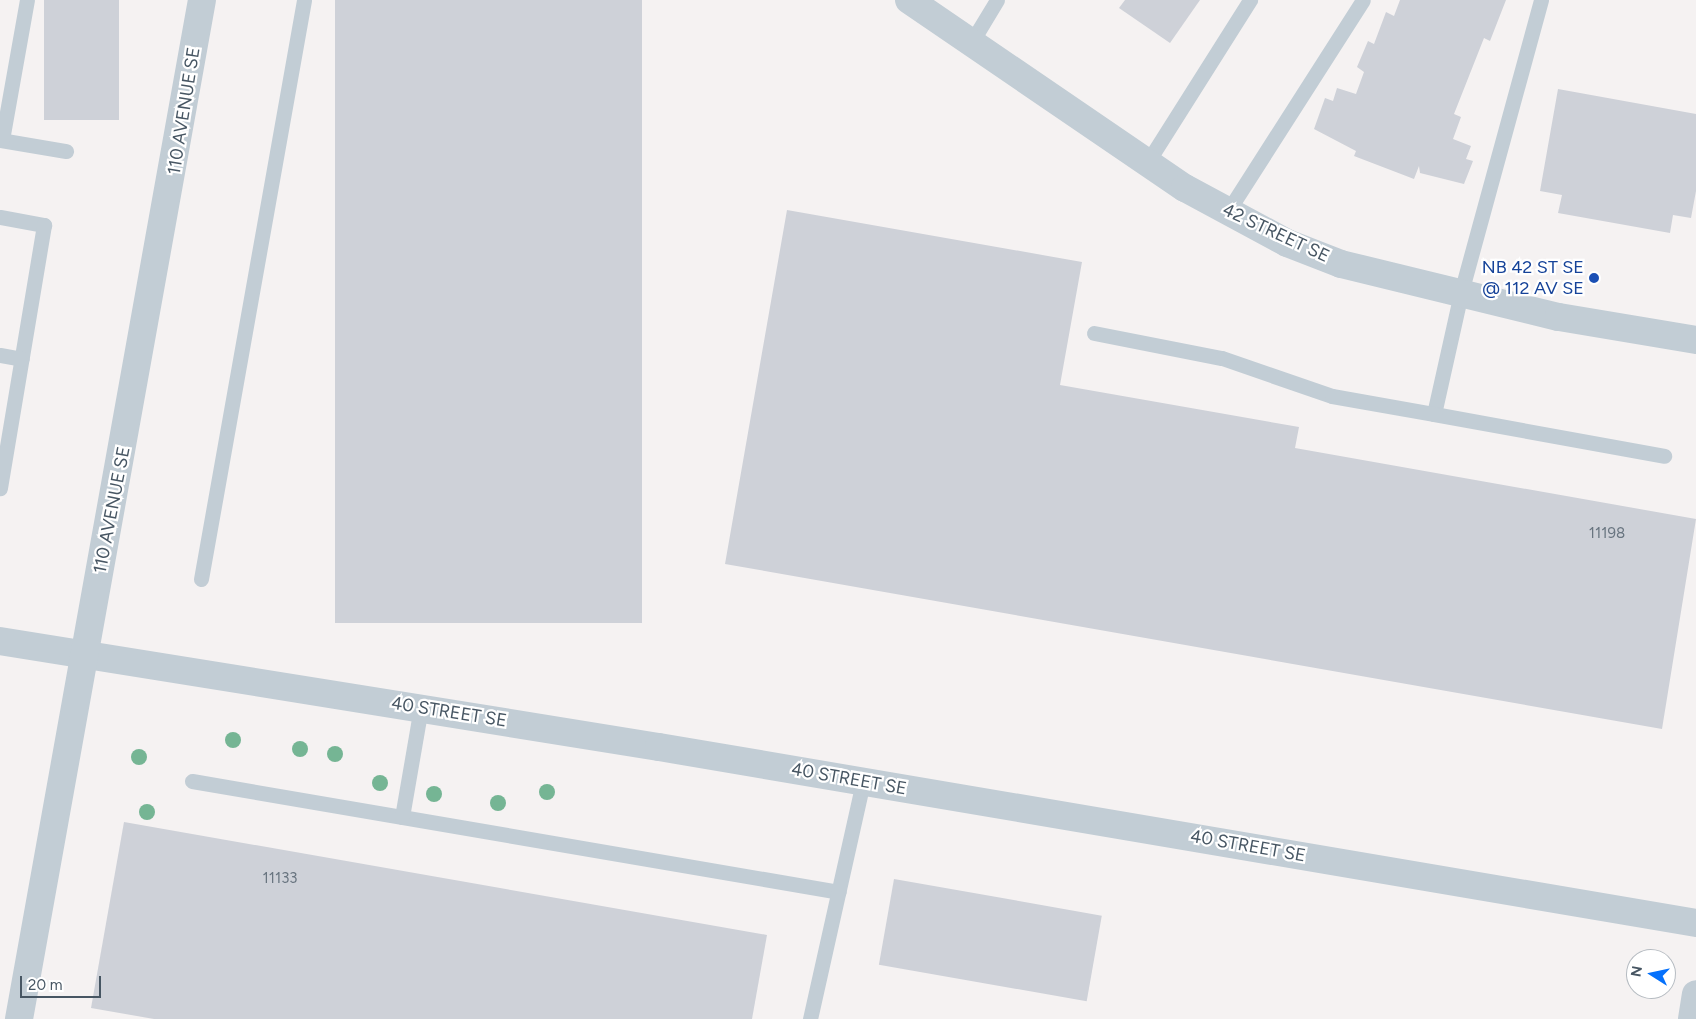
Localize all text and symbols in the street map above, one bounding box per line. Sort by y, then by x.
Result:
street label: 110 AVENUE SE [163,46,205,176]
street label: 42 STREET SE [1219,199,1333,267]
place label: NB 42 ST SE @ 112 AV SE [1482,257,1584,300]
marker: NB 42 ST SE @ 112 AV SE [1588,272,1600,284]
street label: 110 AVENUE SE [89,445,135,575]
house number: 11198 [1589,525,1625,543]
street label: 40 STREET SE [390,692,508,732]
street label: 40 STREET SE [790,758,908,800]
street label: 40 STREET SE [1189,825,1307,867]
house number: 11133 [263,870,297,888]
north arrow [1626,949,1676,999]
text: N [1627,965,1646,978]
scale bar [22,966,104,998]
text: 20 m [28,976,62,994]

